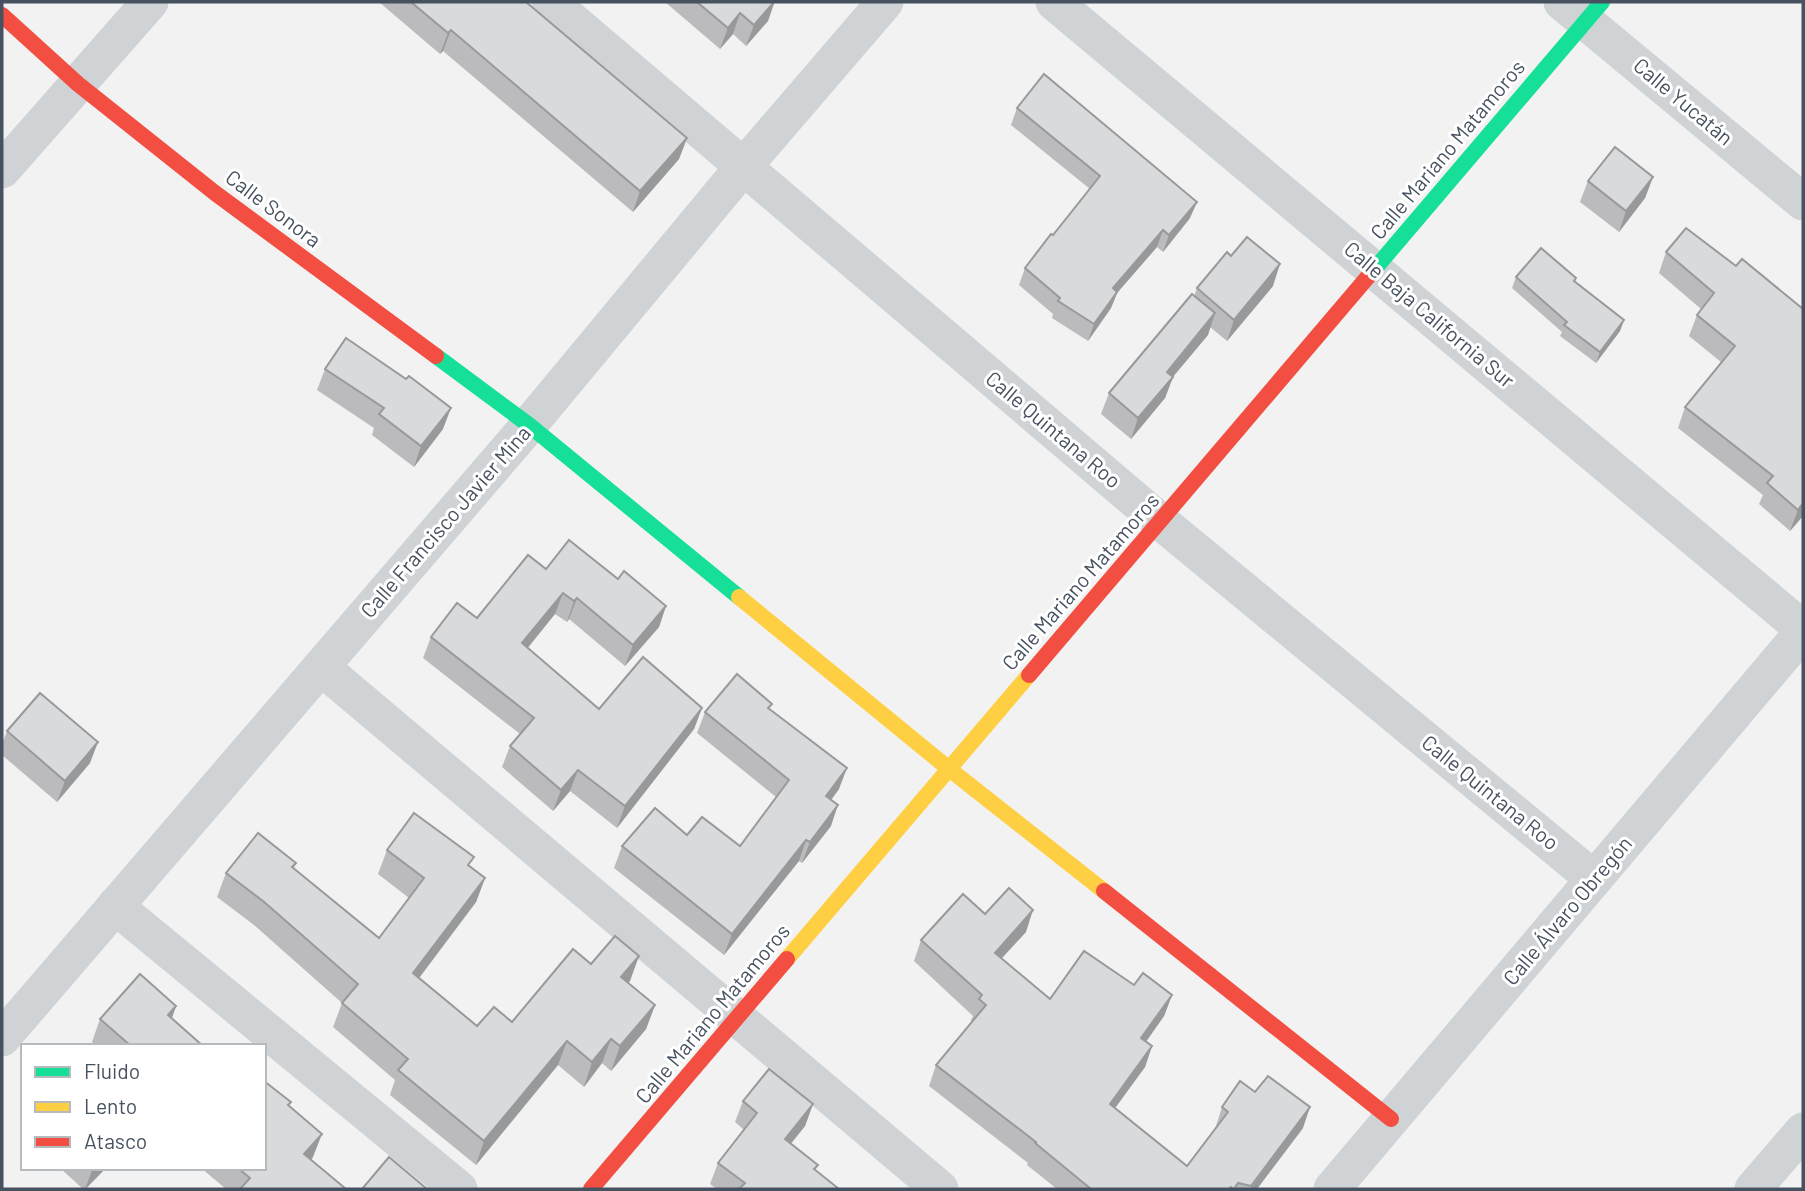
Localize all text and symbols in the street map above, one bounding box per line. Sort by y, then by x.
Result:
street label: Calle Yucatán [1629,52,1739,150]
street label: Calle Mariano Matamoros [1364,54,1529,244]
street label: Calle Sonora [221,164,327,252]
street label: Calle Baja California Sur [1340,235,1520,392]
street label: Calle Quintana Roo [981,365,1127,493]
street label: Calle Francisco Javier Mina [355,420,535,622]
street label: Calle Mariano Matamoros [996,487,1164,675]
street label: Calle Quintana Roo [1418,729,1564,855]
street label: Calle Álvaro Obregón [1497,830,1636,990]
street label: Calle Mariano Matamoros [629,918,794,1108]
legend [21,1044,266,1170]
text: Fluido [84,1058,140,1083]
text: Lento [84,1093,137,1118]
text: Atasco [84,1128,147,1153]

